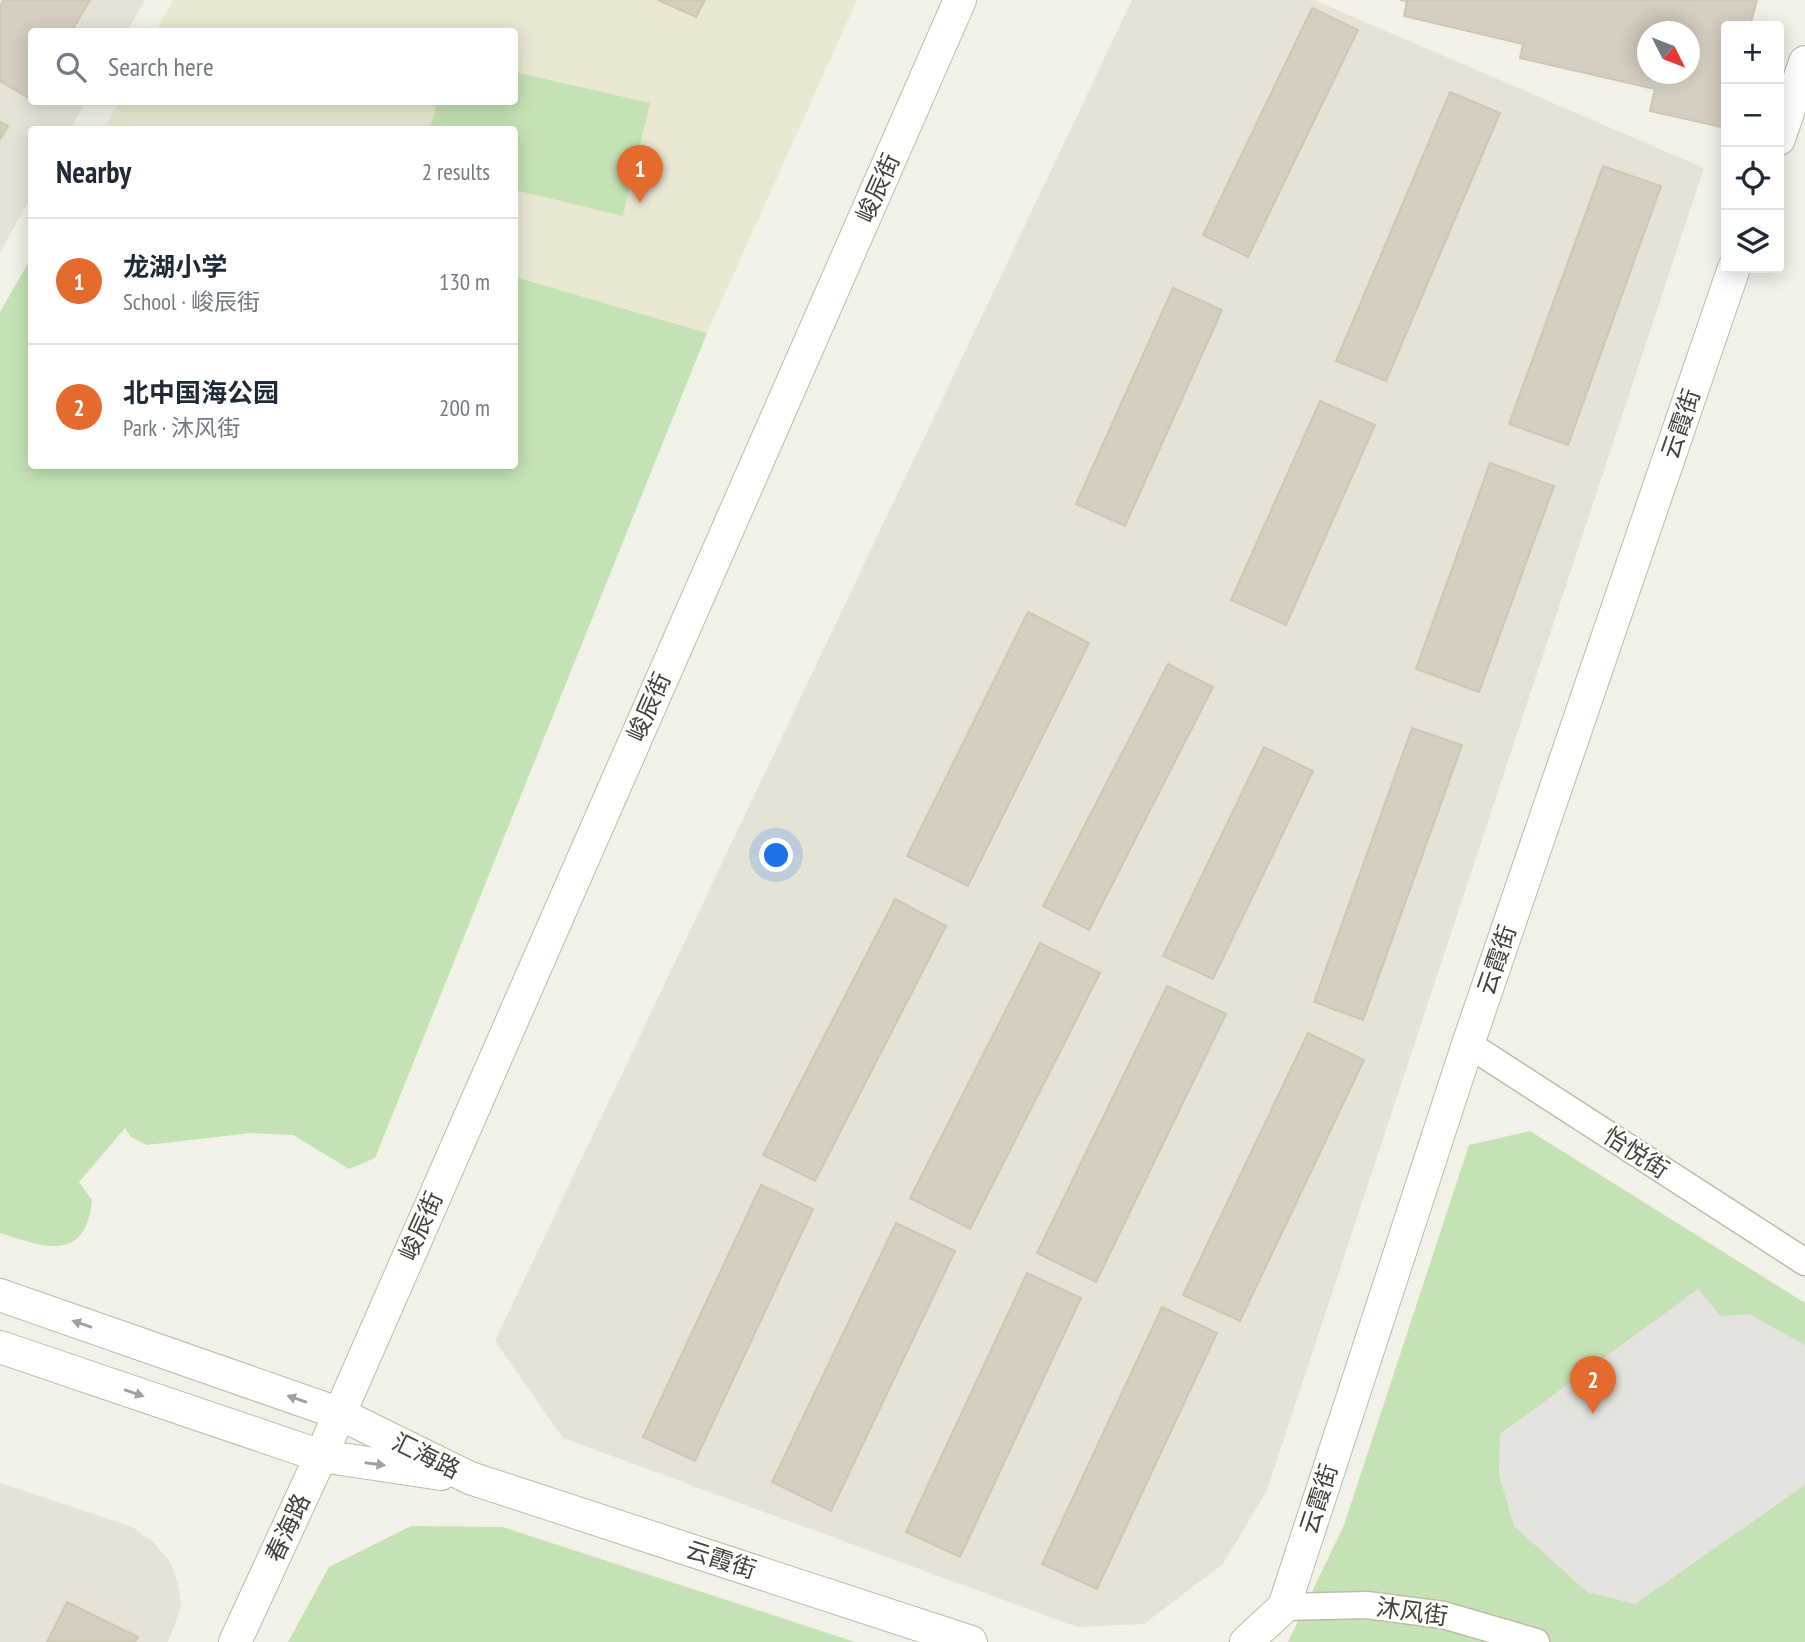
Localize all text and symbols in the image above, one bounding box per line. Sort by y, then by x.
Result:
north arrow [1637,21,1700,84]
map controls [1721,21,1784,273]
button: + [1721,21,1784,84]
search box [28,28,518,105]
icon: search [52,48,90,86]
text: Search here [108,50,214,83]
button: − [1721,84,1784,147]
pin: 1 [617,145,663,203]
button: locate [1721,147,1784,210]
street label: 峻辰街 [849,149,906,227]
text: Nearby [56,152,131,191]
text: 2 results [422,157,490,186]
button: layers [1721,210,1784,273]
text: 龙湖小学 [123,250,227,283]
text: 1 [74,267,85,296]
text: 130 m [439,267,490,296]
text: School · 峻辰街 [123,287,260,316]
text: 北中国海公园 [123,376,279,409]
street label: 云霞街 [1654,385,1707,463]
text: 2 [74,393,85,422]
text: 200 m [439,393,490,422]
text: Park · 沐风街 [123,413,240,442]
street label: 峻辰街 [620,668,677,746]
your location [759,838,793,872]
street label: 云霞街 [1470,921,1523,999]
street label: 怡悦街 [1598,1120,1675,1185]
street label: 峻辰街 [392,1187,449,1265]
one-way arrow [71,1318,92,1329]
pin: 2 [1570,1356,1616,1414]
one-way arrow [124,1388,145,1399]
one-way arrow [286,1393,307,1404]
street label: 汇海路 [387,1426,465,1485]
one-way arrow [364,1459,386,1470]
street label: 云霞街 [1293,1460,1344,1538]
street label: 春海路 [258,1489,317,1567]
street label: 云霞街 [682,1534,760,1585]
street label: 沐风街 [1374,1591,1450,1632]

